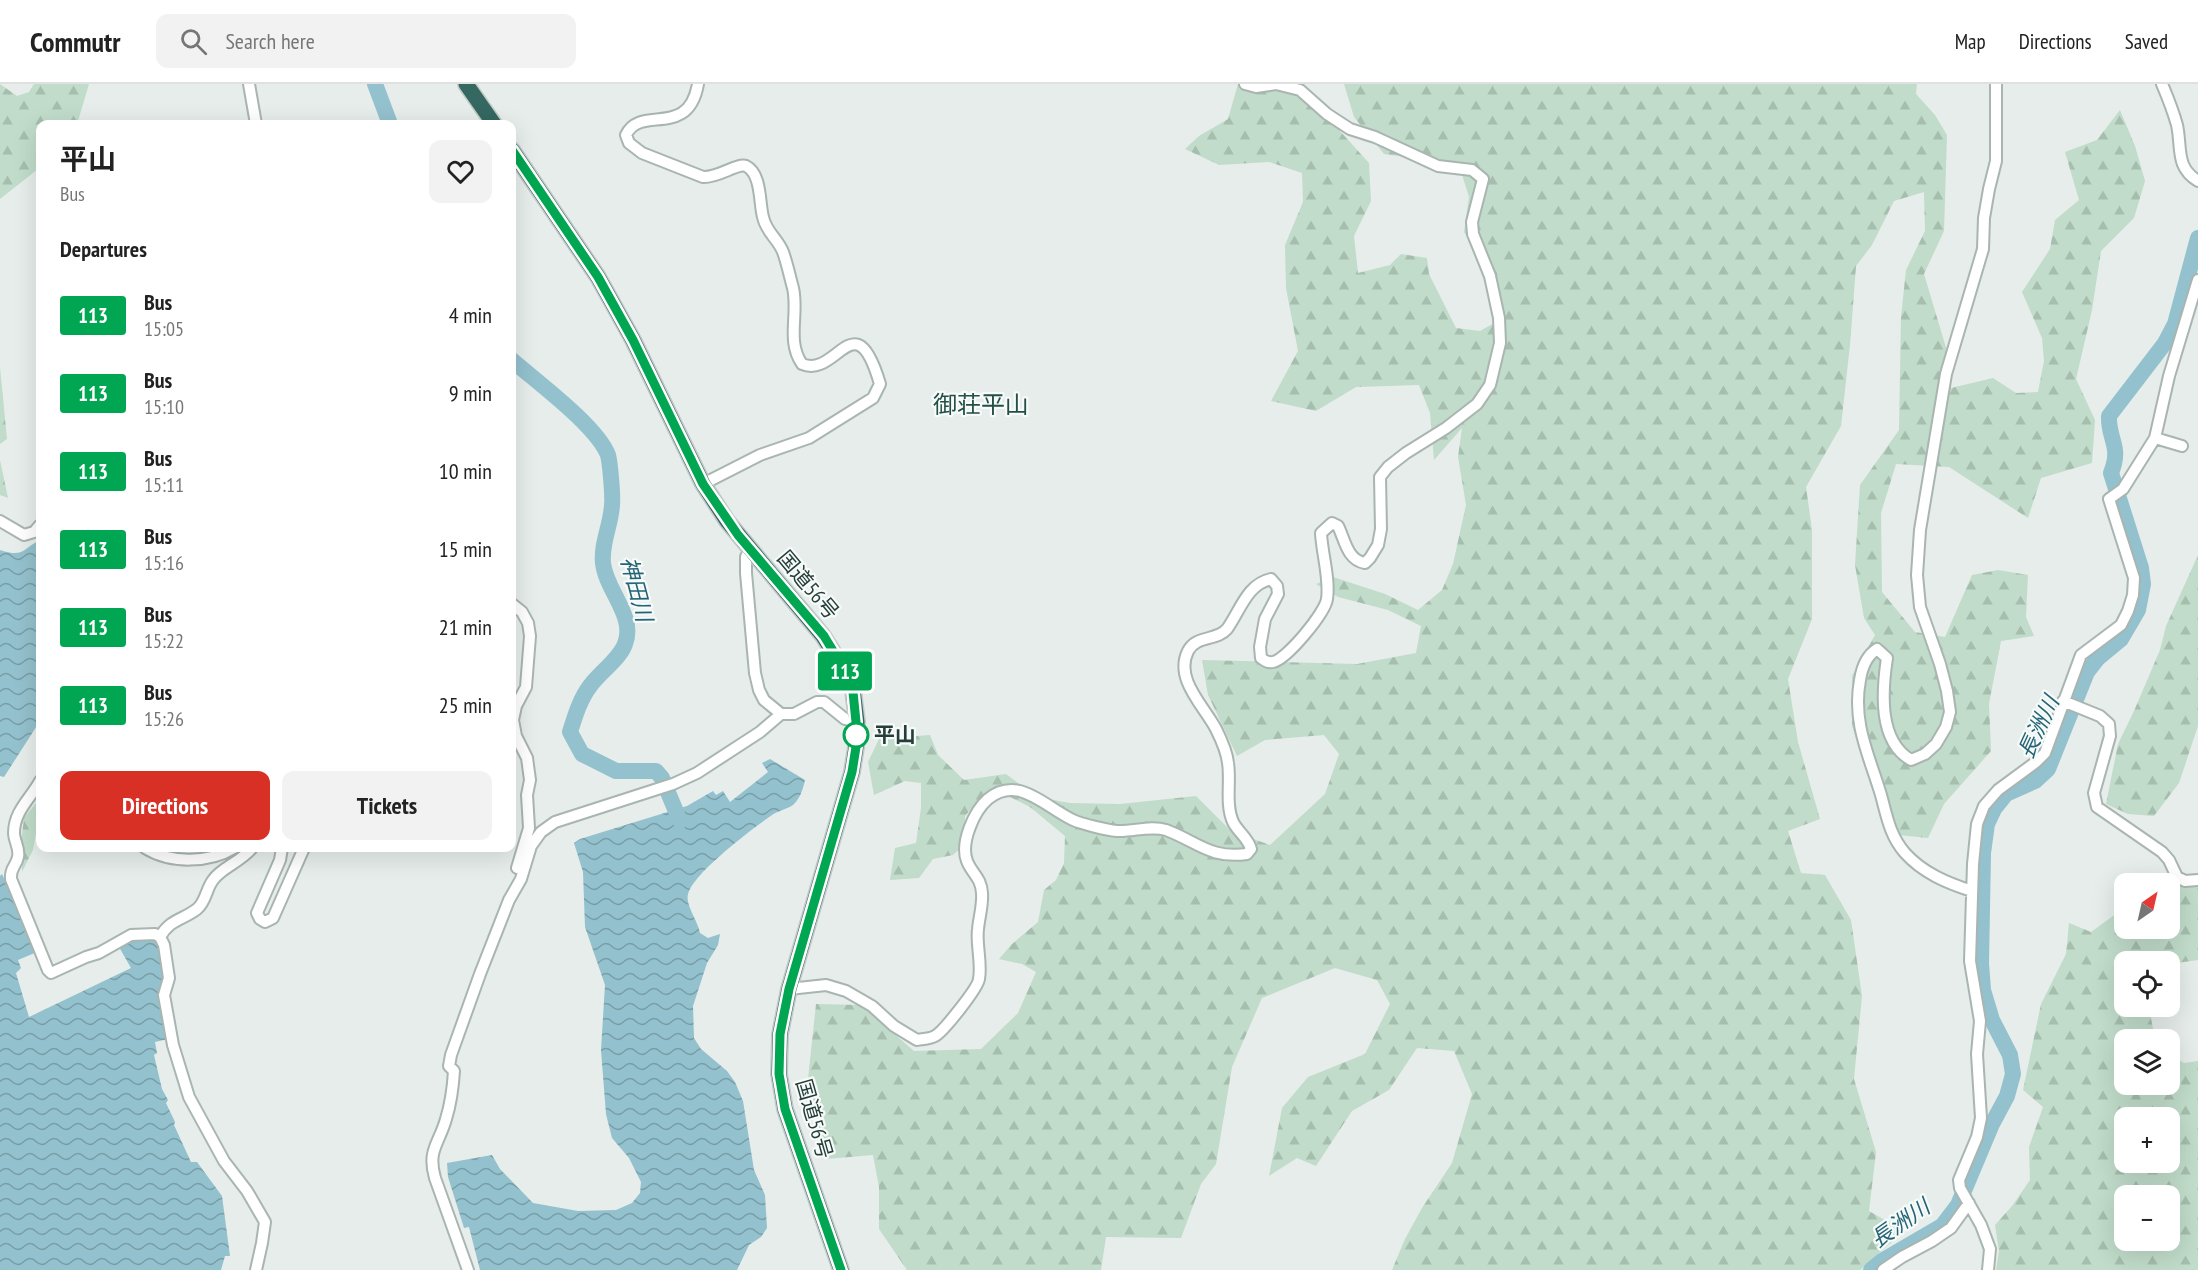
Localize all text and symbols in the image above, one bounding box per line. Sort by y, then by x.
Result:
search box [156,14,576,68]
text: Commutr [30,23,120,60]
icon: search [177,25,210,58]
text: Search here [225,27,315,55]
text: Map [1955,28,1986,55]
text: Directions [2019,28,2092,55]
text: Saved [2125,28,2168,55]
text: 平山 [60,140,116,177]
button: heart [429,140,492,203]
text: Bus [60,181,85,207]
text: Departures [60,235,147,263]
text: Bus [144,288,172,316]
text: 4 min [449,301,492,329]
text: 113 [78,302,108,329]
text: 15:05 [144,316,184,342]
text: Bus [144,366,172,394]
text: 9 min [449,379,492,407]
text: 113 [78,380,108,407]
district label: 御荘平山 [933,389,1029,420]
text: 15:10 [144,394,184,420]
text: Bus [144,444,172,472]
text: 10 min [439,457,492,485]
text: 113 [78,458,108,485]
text: 15:11 [144,472,184,498]
text: Bus [144,522,172,550]
text: 15 min [439,535,492,563]
text: 113 [78,536,108,563]
street label: 国道56号 [772,545,845,625]
text: 15:16 [144,550,184,576]
water label: 神田川 [615,553,660,626]
text: Bus [144,600,172,628]
text: 21 min [439,613,492,641]
text: 113 [78,614,108,641]
text: 15:22 [144,628,184,654]
line badge: 113 [810,652,880,690]
text: 113 [830,658,860,685]
text: Bus [144,678,172,706]
water label: 長洲川 [2011,689,2065,763]
text: 25 min [439,691,492,719]
text: 113 [78,692,108,719]
text: 15:26 [144,706,184,732]
place label: 平山 [874,721,916,748]
marker: 平山 [843,722,869,748]
button: Directions [60,771,270,840]
button: Tickets [282,771,492,840]
north arrow [2114,873,2180,939]
map controls [2114,873,2180,1251]
button: locate [2114,951,2180,1017]
button: layers [2114,1029,2180,1095]
street label: 国道56号 [790,1076,839,1162]
button: + [2114,1107,2180,1173]
button: − [2114,1185,2180,1251]
water label: 長洲川 [1865,1191,1937,1253]

